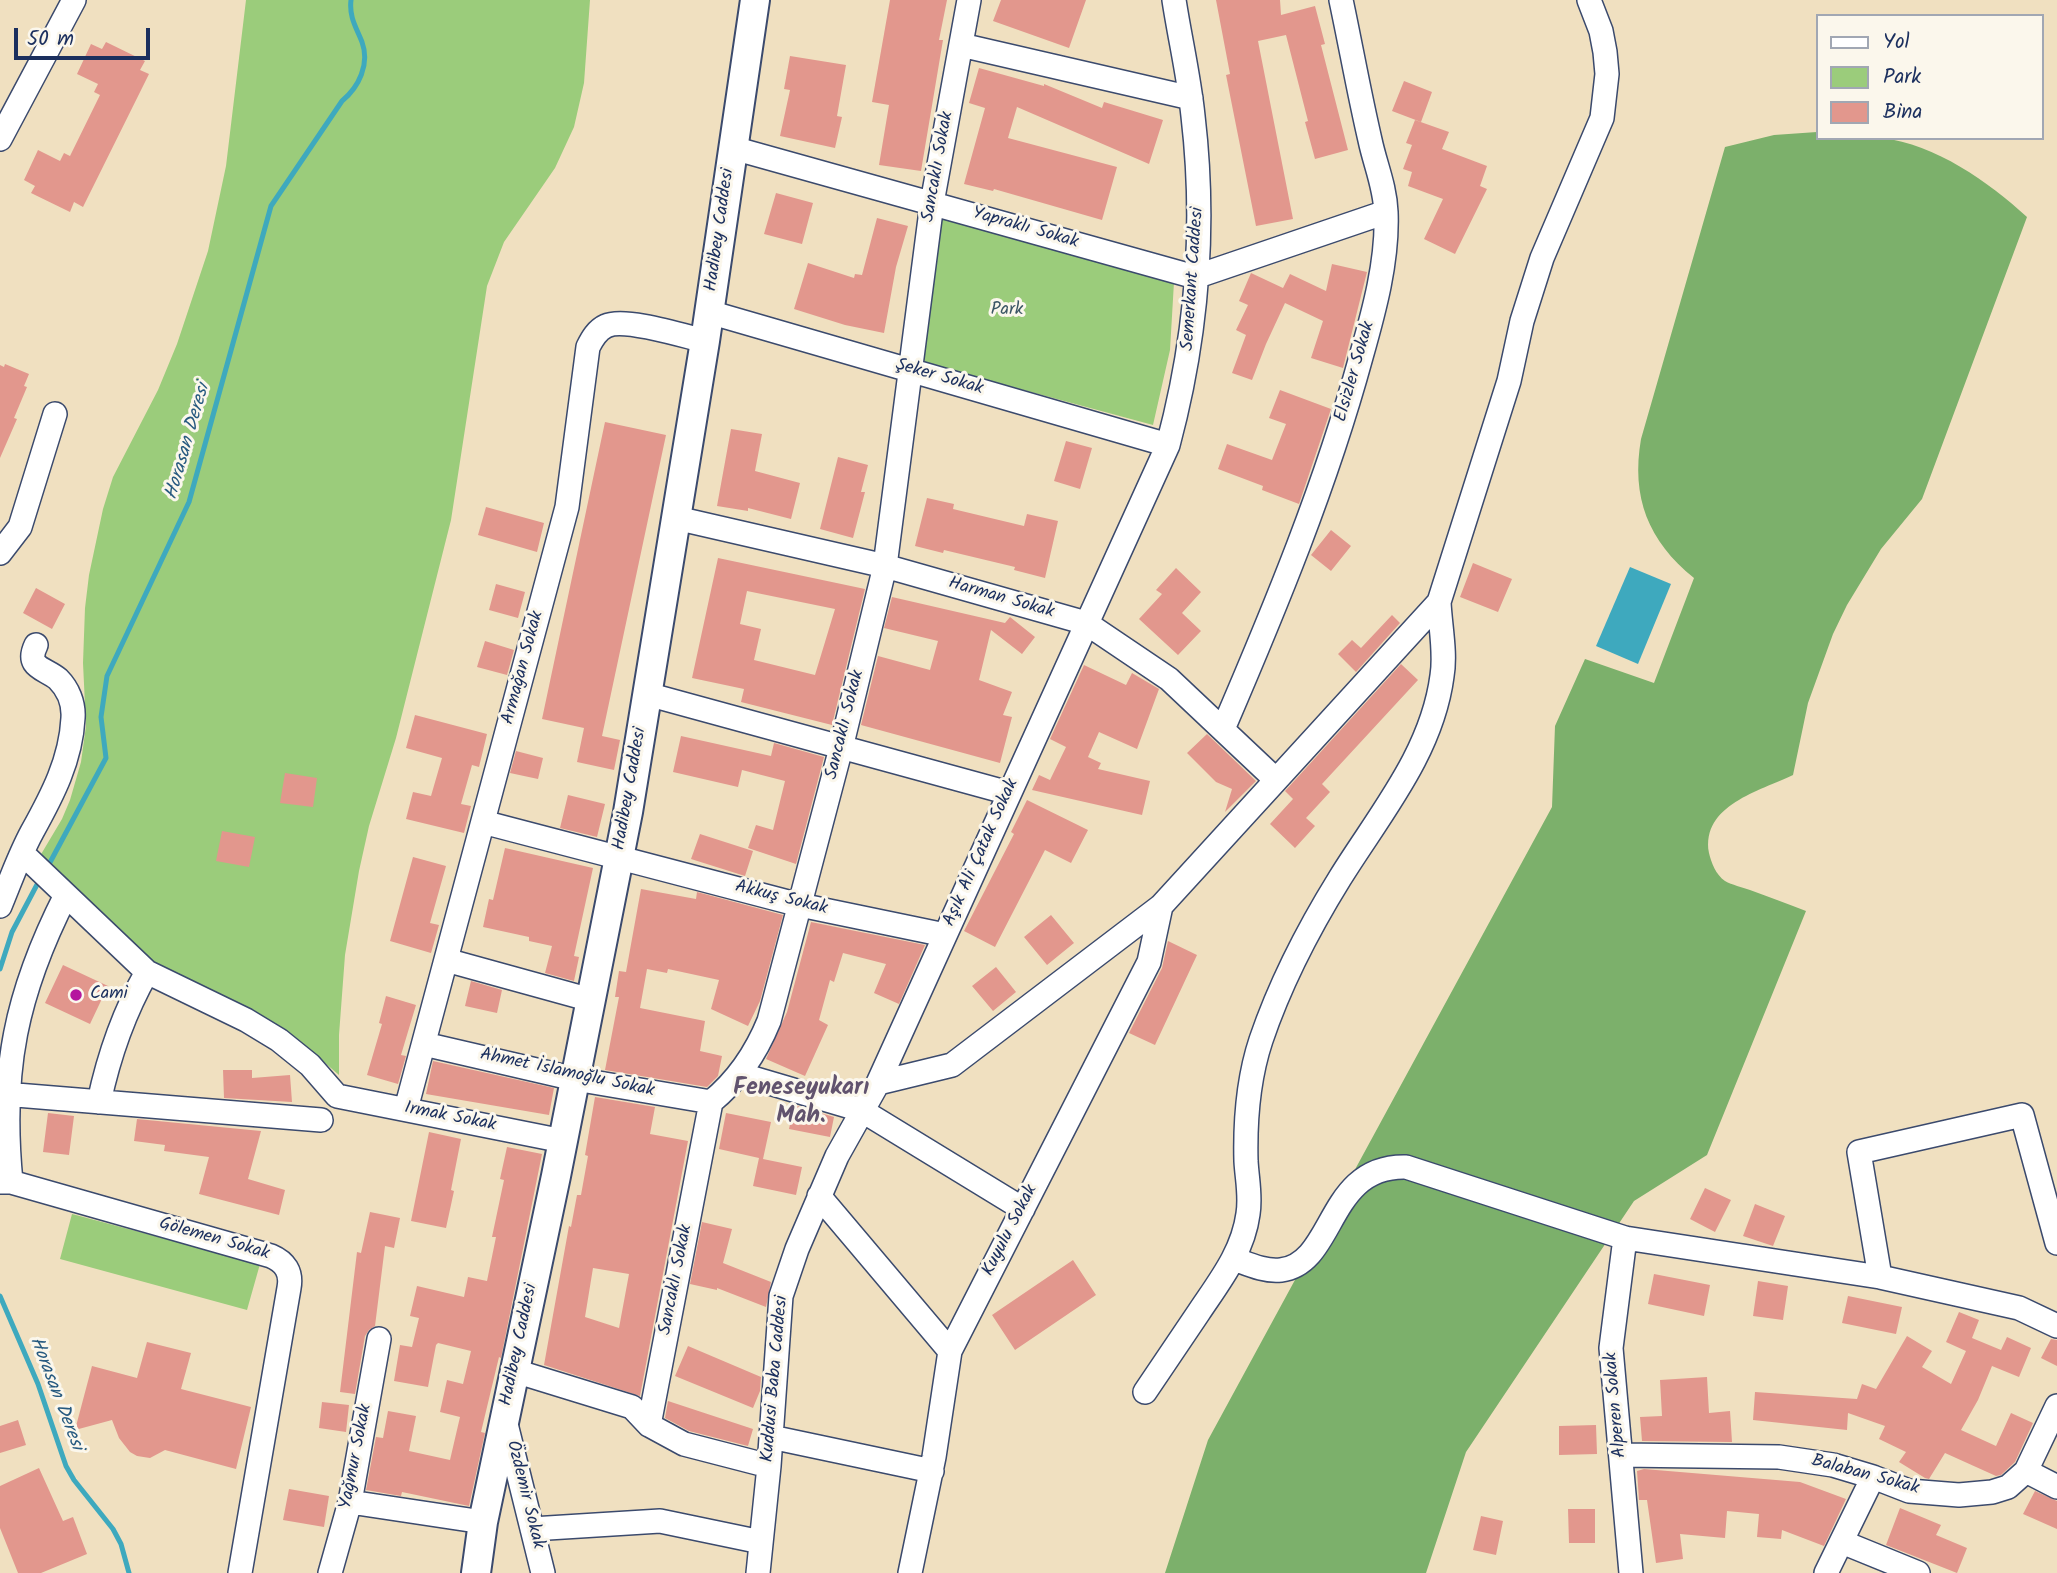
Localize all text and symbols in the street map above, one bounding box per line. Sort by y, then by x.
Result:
scale bar [18,14,154,58]
legend [1815,14,2043,140]
text: 50 m [27,23,74,56]
text: Yol [1883,26,1910,59]
text: Park [1883,61,1921,94]
text: Bina [1883,96,1922,129]
street label: Sancaklı Sokak [919,110,959,224]
street label: Hadibey Caddesi [702,167,740,293]
street label: Yapraklı Sokak [969,204,1081,254]
street label: Semerkant Caddesi [1178,206,1210,352]
park label: Park [991,300,1023,322]
street label: Elsizler Sokak [1331,319,1381,425]
street label: Şeker Sokak [892,355,986,401]
water label: Horasan Deresi [162,381,216,503]
street label: Harman Sokak [946,574,1056,624]
street label: Armağan Sokak [498,609,550,727]
street label: Sancaklı Sokak [822,668,870,782]
street label: Hadibey Caddesi [610,726,652,852]
street label: Aşık Ali Çatak Sokak [940,776,1024,930]
street label: Akkuş Sokak [733,877,829,921]
place label: Cami [90,984,128,1006]
marker: Cami [68,987,84,1003]
street label: Ahmet İslamoğlu Sokak [478,1045,656,1103]
district label: Feneseyukarı Mah. [733,1076,869,1132]
street label: Irmak Sokak [402,1099,498,1137]
street label: Kuyulu Sokak [979,1182,1043,1280]
street label: Gölemen Sokak [156,1214,272,1266]
street label: Sancaklı Sokak [656,1223,698,1337]
street label: Hadibey Caddesi [497,1282,543,1408]
street label: Kuddusi Baba Caddesi [758,1295,794,1463]
water label: Horasan Deresi [23,1334,87,1454]
street label: Alperen Sokak [1602,1351,1632,1459]
street label: Yağmur Sokak [336,1403,378,1511]
street label: Özdemir Sokak [500,1439,548,1551]
street label: Balaban Sokak [1809,1451,1921,1501]

